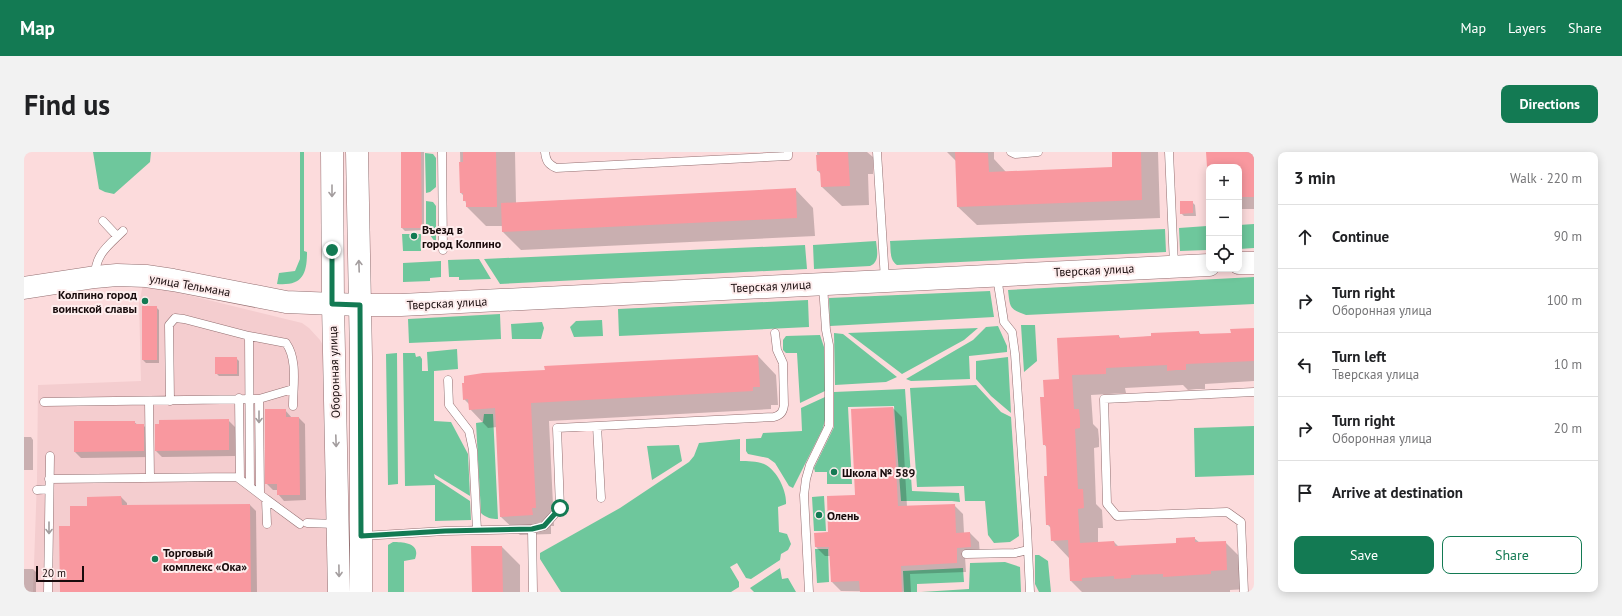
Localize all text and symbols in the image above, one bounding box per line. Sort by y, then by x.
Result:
text: Map [20,16,55,40]
text: Map [1460,19,1486,37]
text: Layers [1508,19,1546,37]
text: Share [1568,19,1602,37]
button: Directions [1501,85,1598,123]
text: Find us [24,86,110,123]
map controls [1206,164,1242,272]
button: + [1206,164,1242,200]
text: 3 min [1294,167,1335,189]
text: Walk · 220 m [1510,170,1582,187]
one-way arrow [328,184,336,197]
button: − [1206,200,1242,236]
place label: Въезд в город Колпино [422,222,502,251]
icon: ahead [1294,226,1316,248]
text: Continue [1332,227,1389,246]
text: 90 m [1554,228,1582,245]
marker: Въезд в город Колпино [409,231,419,241]
button: locate [1206,236,1242,272]
route end [323,241,341,259]
one-way arrow [355,260,362,273]
street label: Тверская улица [1053,260,1135,280]
street label: улица Тельмана [148,270,232,300]
street label: Тверская улица [730,276,812,296]
text: Turn right [1332,283,1395,302]
place label: Колпино город воинской славы [53,287,137,316]
icon: right [1294,290,1316,312]
text: 100 m [1547,292,1582,309]
street label: Тверская улица [406,293,488,313]
marker: Колпино город воинской славы [140,296,150,306]
text: Оборонная улица [1332,302,1432,319]
street label: Оборонная улица [325,326,343,418]
text: Turn left [1332,347,1386,366]
icon: left [1294,354,1316,376]
text: 10 m [1554,356,1582,373]
text: Тверская улица [1332,366,1419,383]
one-way arrow [255,410,263,423]
text: Turn right [1332,411,1395,430]
icon: right [1294,418,1316,440]
text: 20 m [1554,420,1582,437]
text: Оборонная улица [1332,430,1432,447]
one-way arrow [333,434,340,447]
place label: Школа № 589 [842,465,916,480]
marker: Школа № 589 [829,467,839,477]
icon: arrive [1294,482,1316,504]
text: Arrive at destination [1332,483,1463,502]
route start [551,499,569,517]
place label: Олень [827,508,859,523]
marker: Олень [814,510,824,520]
one-way arrow [45,521,53,534]
button: Save [1294,536,1434,574]
button: Share [1442,536,1582,574]
place label: Торговый комплекс «Ока» [163,545,247,574]
marker: Торговый комплекс «Ока» [150,554,160,564]
scale bar [36,564,84,583]
one-way arrow [335,564,343,577]
text: 20 m [42,566,66,580]

